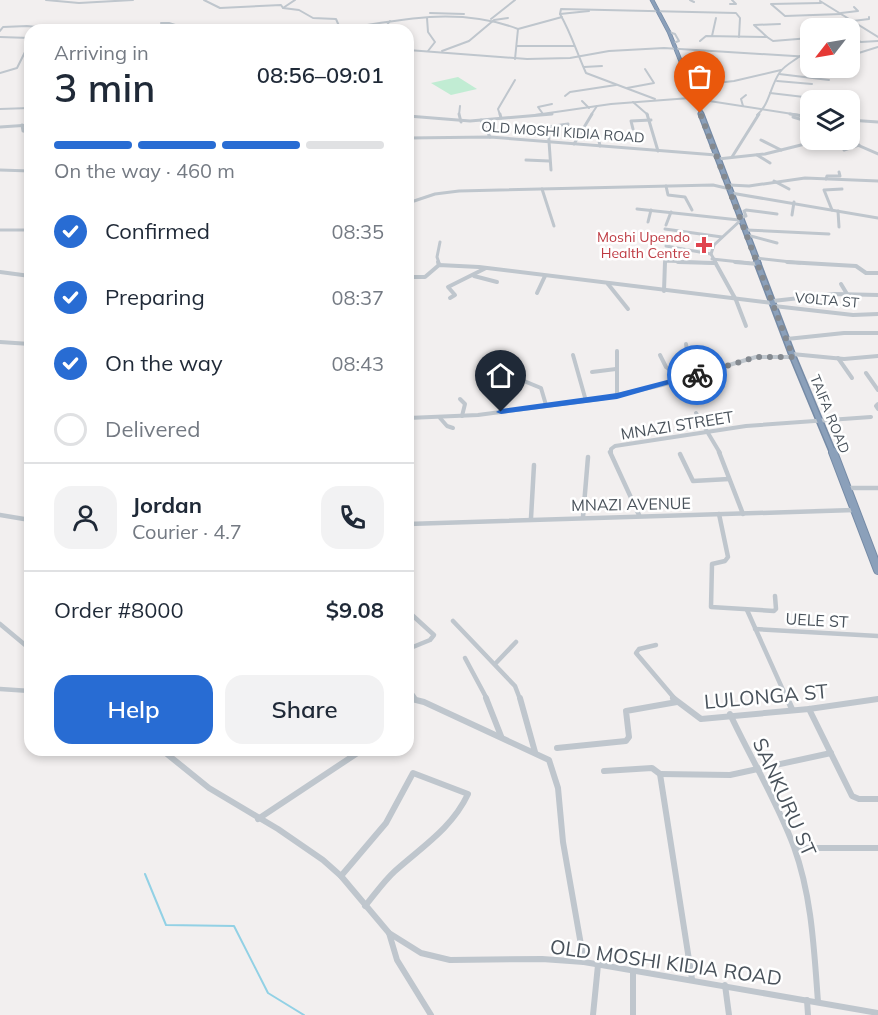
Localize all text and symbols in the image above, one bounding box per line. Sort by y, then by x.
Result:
north arrow [800,18,860,78]
map controls [800,18,860,150]
text: Arriving in [54,40,149,65]
pin [674,51,725,113]
icon: bag [683,60,716,93]
text: 08:56–09:01 [257,61,384,89]
text: 3 min [54,63,155,112]
button: layers [800,90,860,150]
street label: OLD MOSHI KIDIA ROAD [481,117,645,147]
text: On the way · 460 m [54,158,235,183]
icon: check [54,215,87,248]
text: Confirmed [105,217,210,245]
text: 08:35 [331,219,384,244]
place label: Moshi Upendo Health Centre [597,228,690,262]
marker: Moshi Upendo Health Centre [695,236,713,254]
icon: check [54,281,87,314]
text: Preparing [105,283,205,311]
text: 08:37 [331,285,384,310]
street label: VOLTA ST [794,288,860,312]
courier [667,345,727,405]
icon: check [54,347,87,380]
text: On the way [105,349,223,377]
pin [475,350,526,412]
text: 08:43 [331,351,384,376]
icon: home [484,359,517,392]
icon: bike [681,359,714,392]
street label: TAIFA ROAD [806,372,854,456]
street label: MNAZI STREET [619,406,735,444]
text: Delivered [105,415,200,443]
button: person [54,486,117,549]
button: phone [321,486,384,549]
text: Jordan [132,491,202,519]
street label: MNAZI AVENUE [571,493,691,515]
text: Courier · 4.7 [132,519,242,544]
text: Order #8000 [54,596,184,624]
text: $9.08 [326,596,384,624]
street label: UELE ST [785,608,849,632]
button: Help [54,675,213,744]
button: Share [225,675,384,744]
street label: LULONGA ST [703,678,829,714]
street label: SANKURU ST [748,734,822,860]
street label: OLD MOSHI KIDIA ROAD [549,933,783,991]

